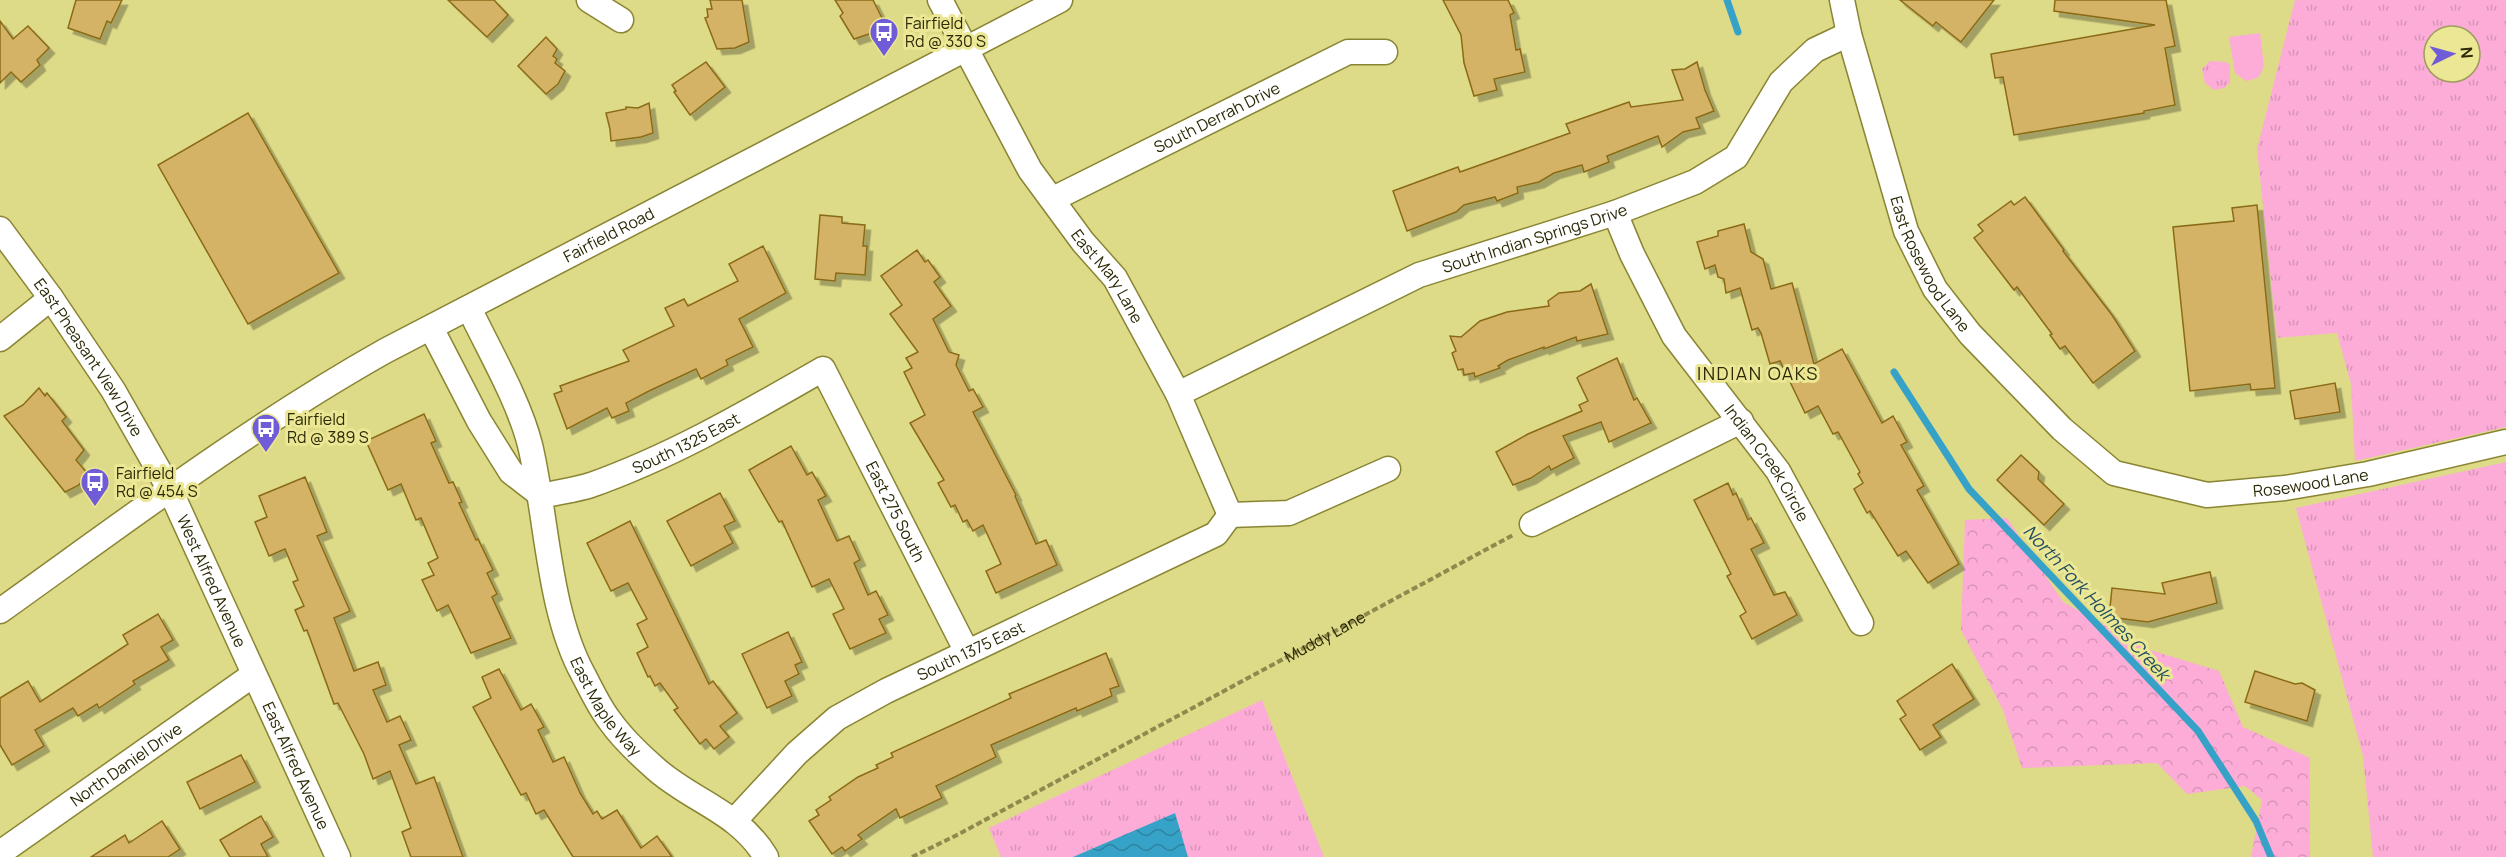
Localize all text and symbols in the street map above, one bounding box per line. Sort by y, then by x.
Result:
place label: Fairfield Rd @ 330 S [905,12,986,52]
bus stop icon: Fairfield Rd @ 330 S [868,16,900,58]
north arrow [2422,24,2482,84]
text: N [2455,46,2478,59]
street label: South Derrah Drive [1150,77,1284,158]
street label: East Rosewood Lane [1885,193,1975,336]
street label: South Indian Springs Drive [1439,198,1630,278]
street label: Fairfield Road [559,202,658,267]
street label: East Mary Lane [1066,225,1148,327]
street label: East Pheasant View Drive [29,274,148,440]
district label: INDIAN OAKS [1697,361,1819,385]
street label: Indian Creek Circle [1719,400,1814,525]
street label: South 1325 East [629,407,744,479]
place label: Fairfield Rd @ 389 S [287,408,369,448]
bus stop icon: Fairfield Rd @ 389 S [250,412,282,454]
street label: East 275 South [861,457,930,566]
place label: Fairfield Rd @ 454 S [116,462,198,502]
street label: Rosewood Lane [2252,463,2370,502]
bus stop icon: Fairfield Rd @ 454 S [79,466,111,508]
street label: West Alfred Avenue [172,511,252,651]
water label: North Fork Holmes Creek [2018,519,2178,687]
street label: Muddy Lane [1280,606,1369,668]
street label: South 1375 East [913,616,1028,686]
street label: East Maple Way [565,653,647,761]
street label: East Alfred Avenue [257,698,335,833]
street label: North Daniel Drive [66,717,186,811]

